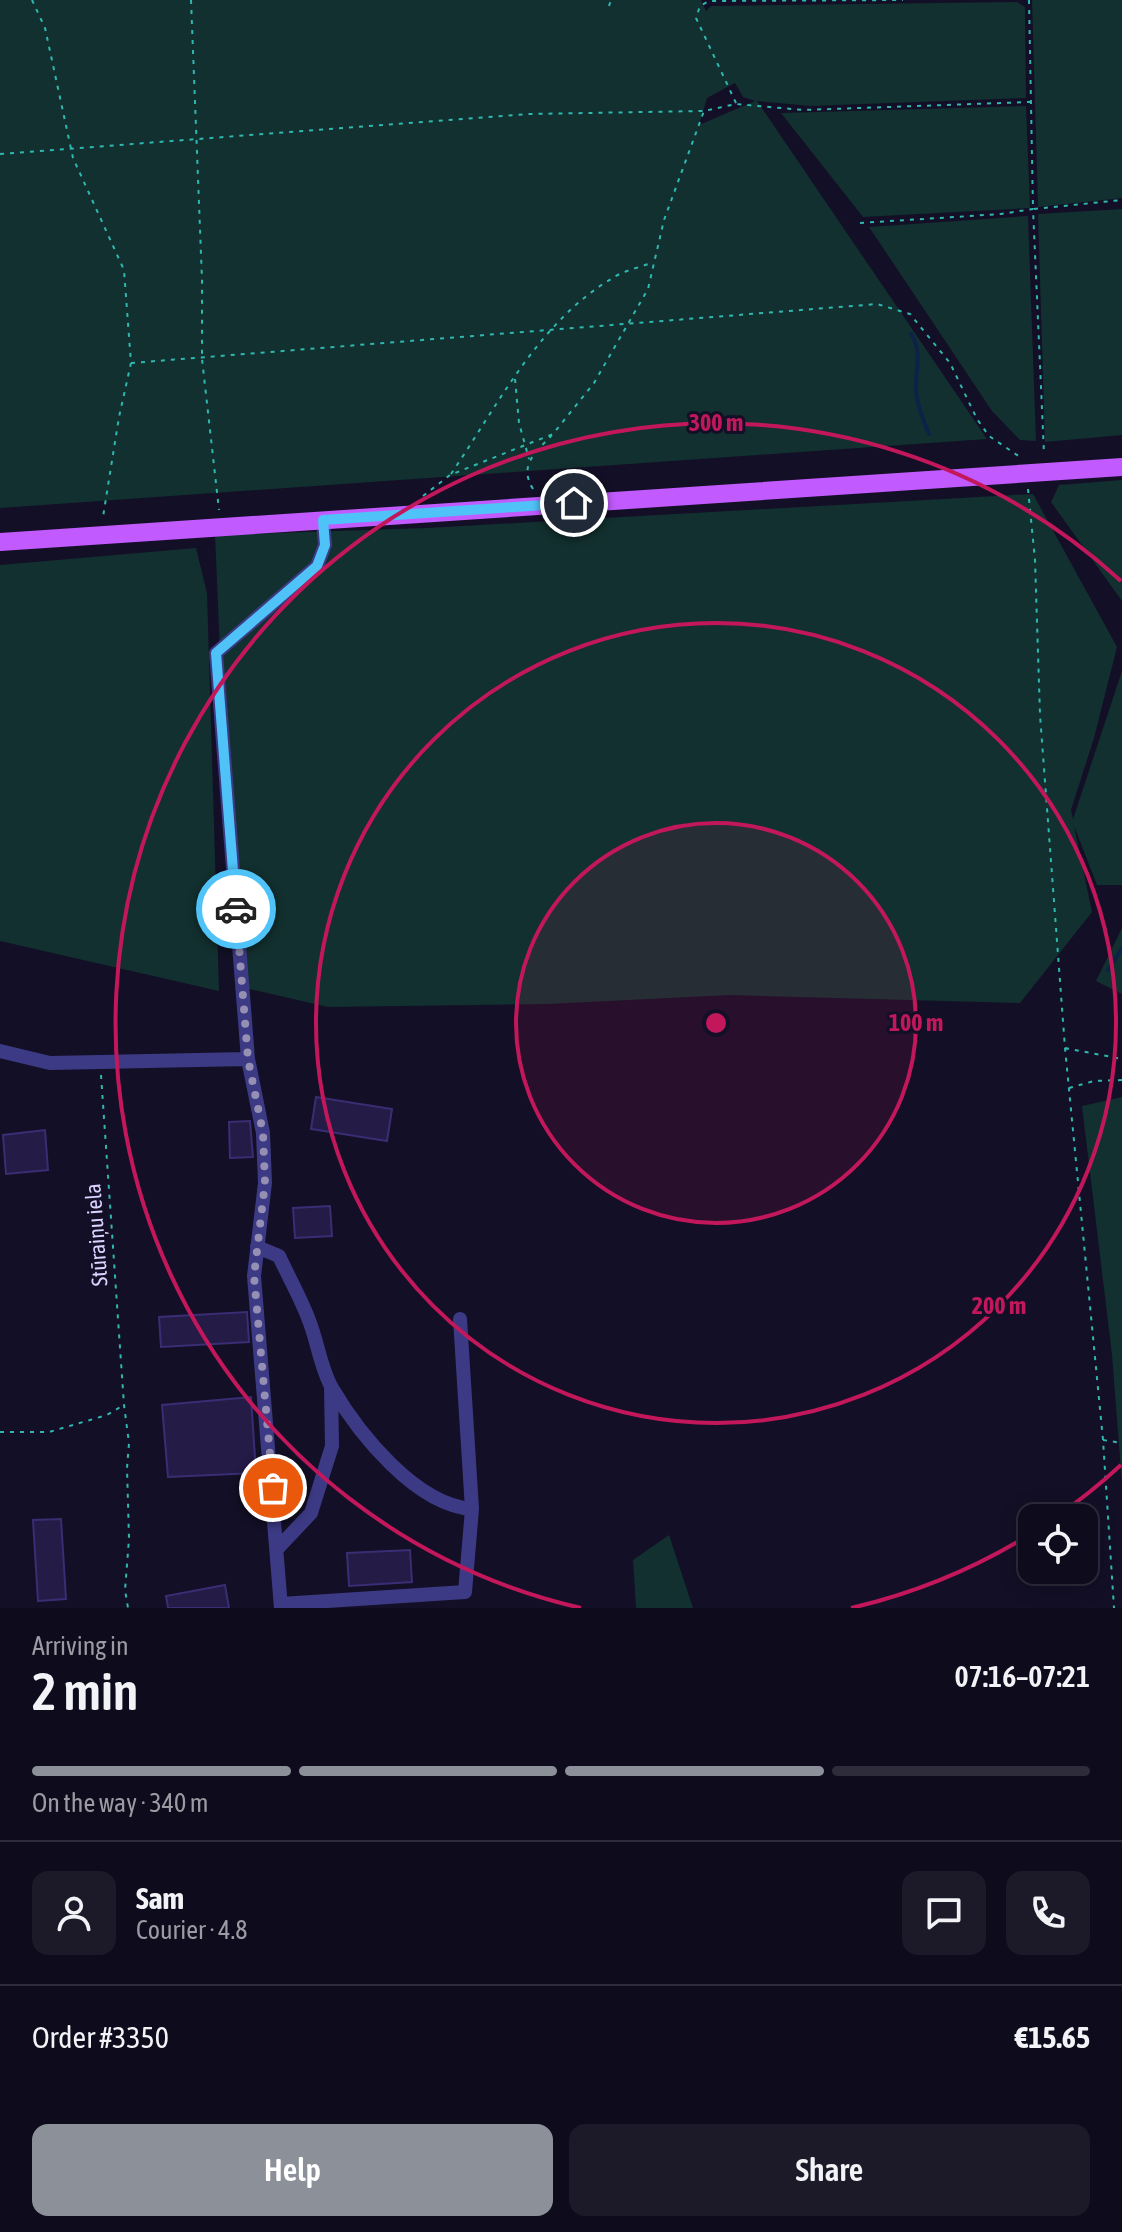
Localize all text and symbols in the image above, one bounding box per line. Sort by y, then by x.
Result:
text: 300 m [689,409,743,436]
pin [540,469,608,537]
icon: home [552,481,596,525]
courier [196,869,276,949]
icon: car [214,887,258,931]
centre of rings [702,1009,730,1037]
text: 100 m [889,1009,943,1036]
street label: Stūraiņu iela [79,1183,113,1287]
text: 200 m [972,1292,1026,1319]
pin [239,1454,307,1522]
icon: bag [251,1466,295,1510]
map controls [1018,1504,1098,1584]
button: locate [1018,1504,1098,1584]
text: Arriving in [32,1631,129,1661]
text: 07:16–07:21 [955,1659,1090,1693]
text: 2 min [32,1661,138,1721]
text: On the way · 340 m [32,1788,209,1818]
button: person [32,1871,116,1955]
button: chat [902,1871,986,1955]
button: phone [1006,1871,1090,1955]
text: Sam [136,1881,184,1915]
text: Courier · 4.8 [136,1915,247,1945]
text: Order #3350 [32,2020,169,2054]
text: €15.65 [1015,2020,1090,2054]
button: Help [32,2124,553,2216]
button: Share [569,2124,1090,2216]

